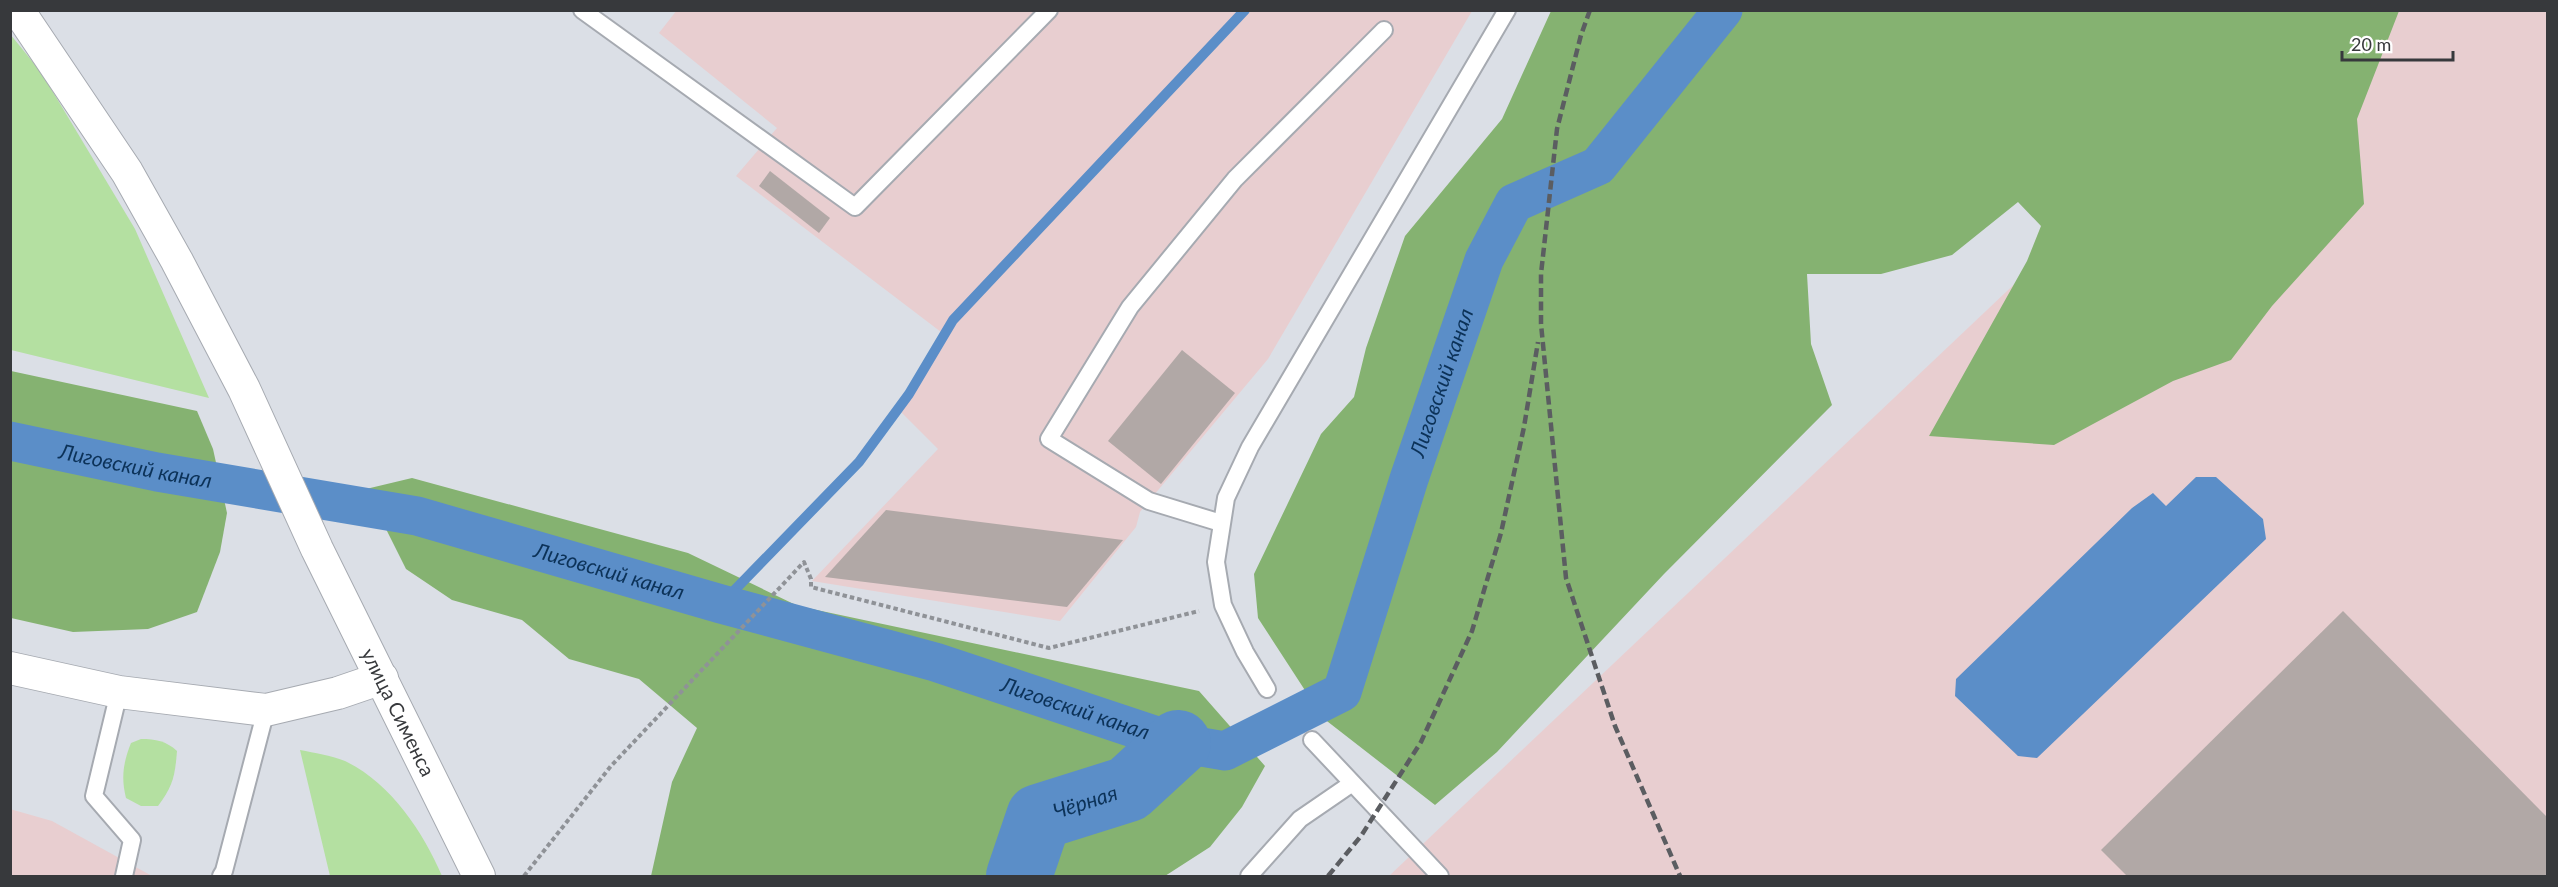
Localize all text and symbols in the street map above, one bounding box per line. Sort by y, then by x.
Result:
scale bar [2342,24,2453,62]
text: 20 m [2351,33,2391,55]
water label: Лиговский канал [1403,305,1477,461]
water label: Лиговский канал [56,438,214,492]
water label: Лиговский канал [531,536,688,604]
street label: улица Сименса [357,644,441,780]
water label: Лиговский канал [997,671,1153,744]
water label: Чёрная [1050,779,1120,823]

